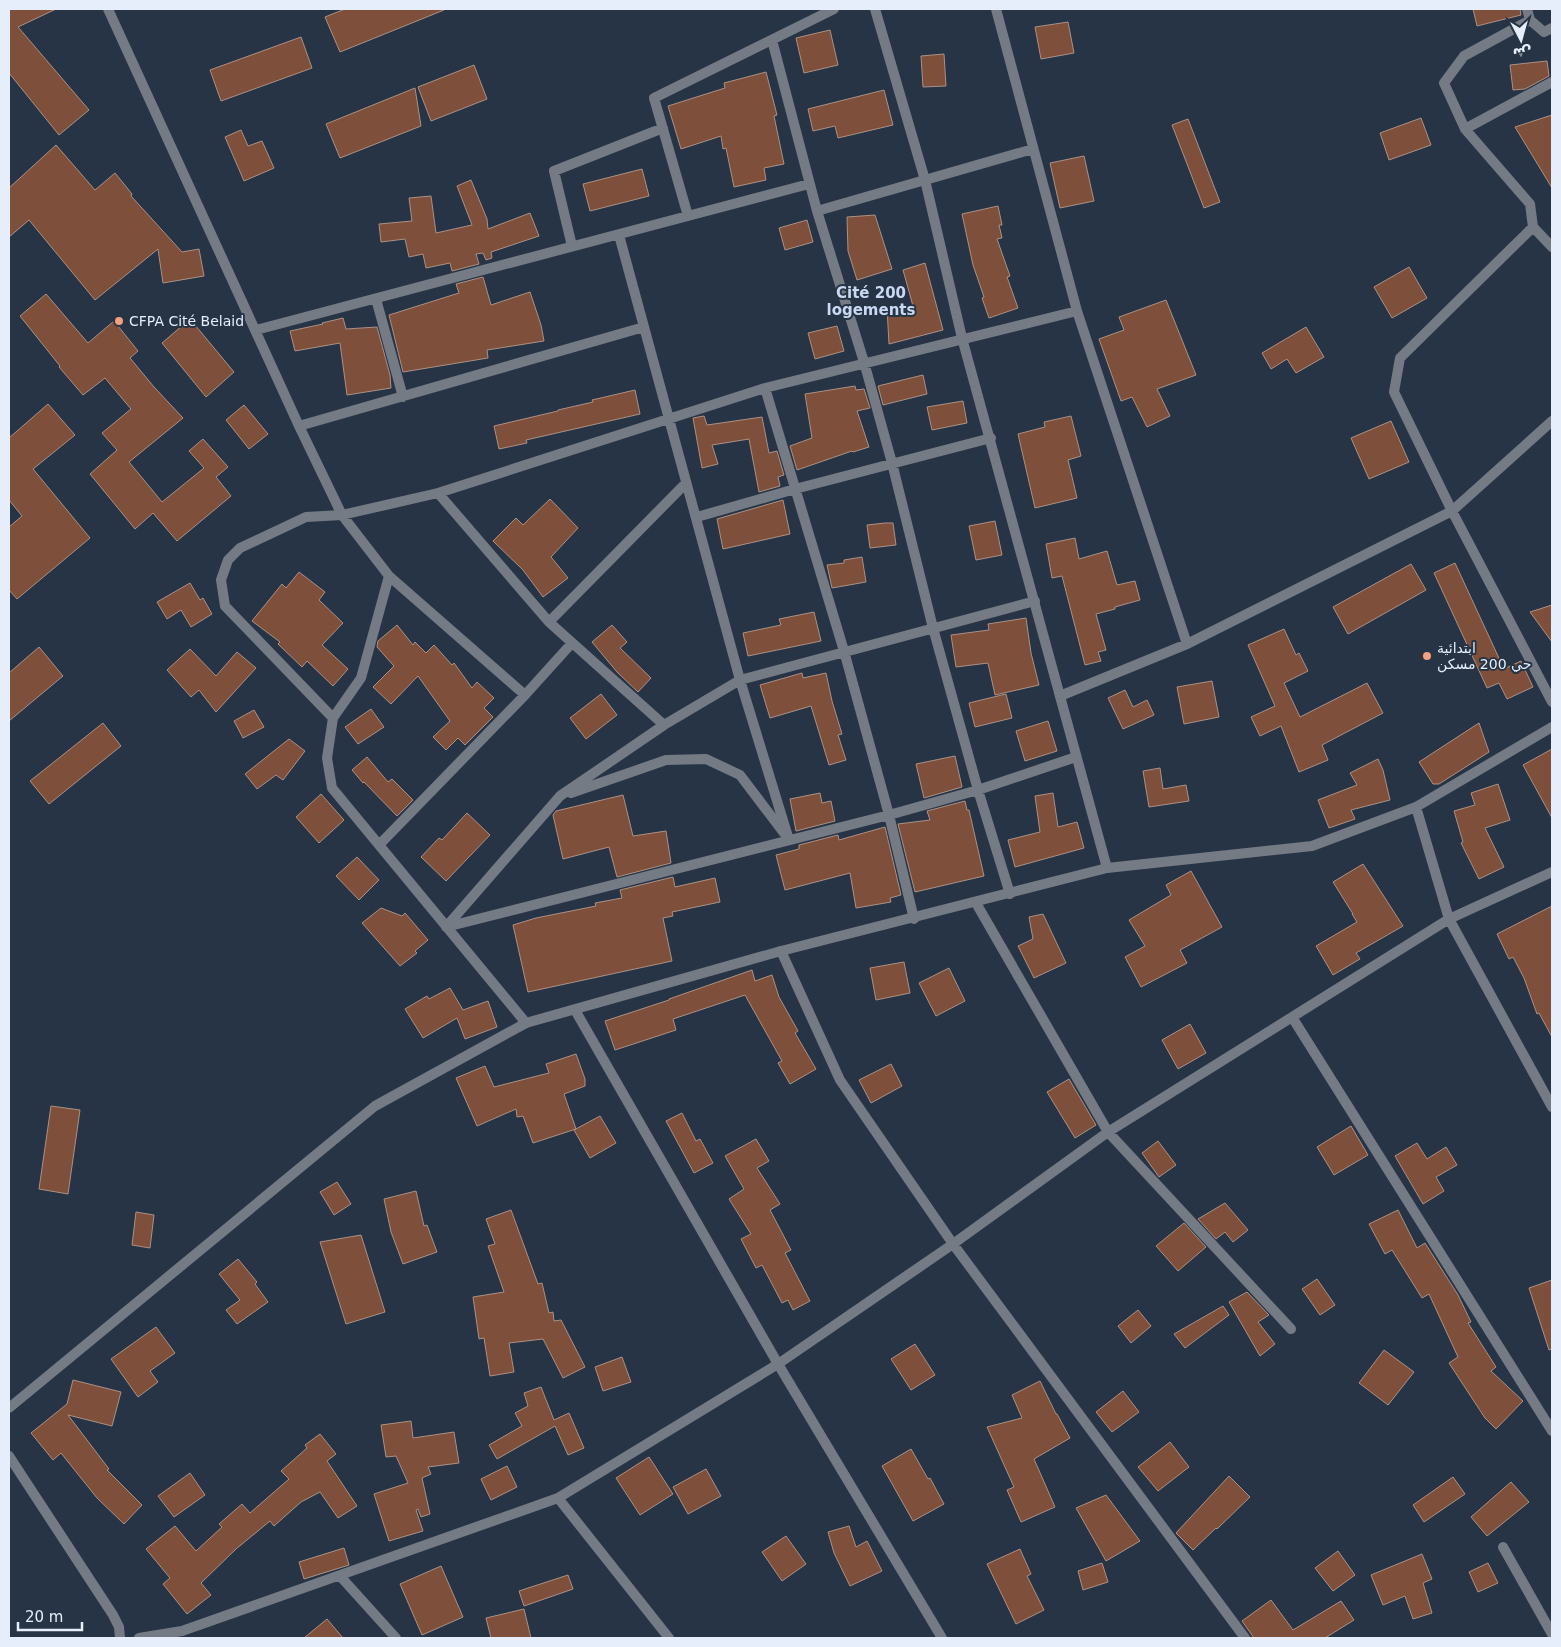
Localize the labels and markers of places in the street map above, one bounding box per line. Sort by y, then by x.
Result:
place label: CFPA Cité Belaid [129,313,244,329]
marker: CFPA Cité Belaid [113,315,125,327]
place label: ابتدائية حي 200 مسكن [1437,640,1531,673]
marker: ابتدائية حي 200 مسكن [1421,650,1433,662]

